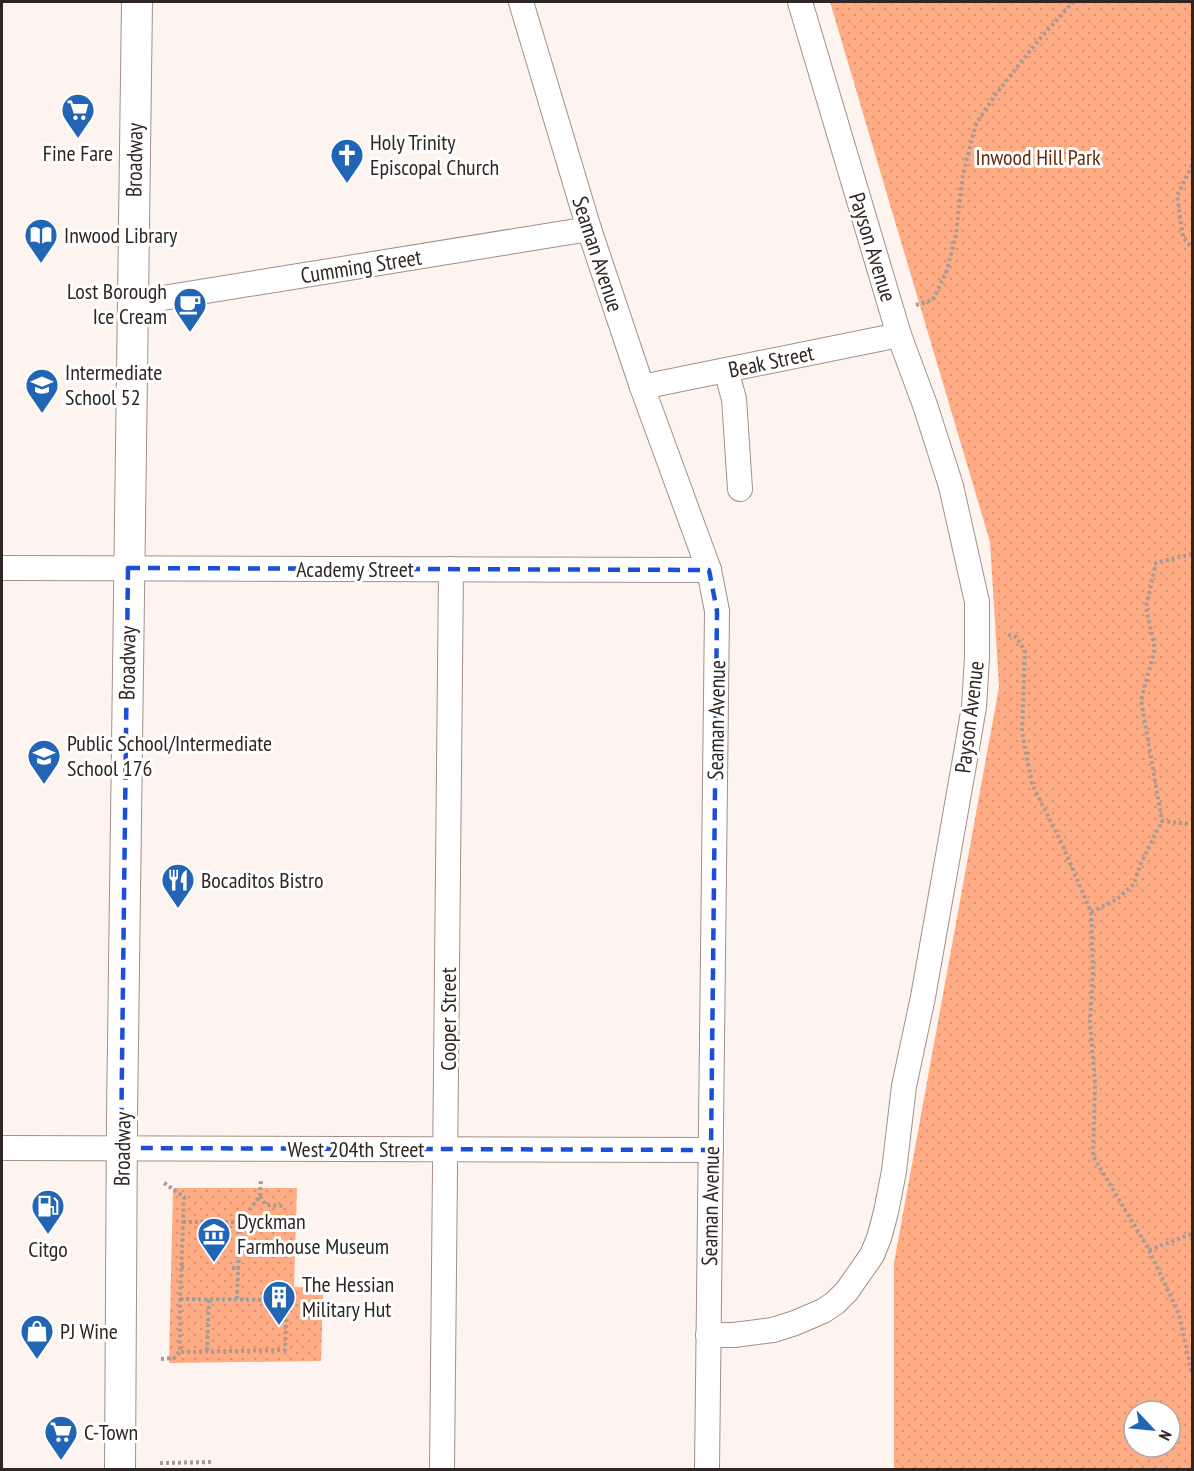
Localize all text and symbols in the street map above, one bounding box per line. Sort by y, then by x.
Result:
supermarket icon: Fine Fare [60,92,96,139]
street label: Broadway [119,122,149,197]
place label: Holy Trinity Episcopal Church [370,128,499,181]
church icon: Holy Trinity Episcopal Church [329,137,365,184]
place label: Fine Fare [43,139,113,167]
park label: Inwood Hill Park [976,143,1101,171]
street label: Payson Avenue [843,189,903,305]
street label: Seaman Avenue [566,193,630,315]
library icon: Inwood Library [23,217,59,264]
place label: Inwood Library [64,221,178,249]
street label: Cumming Street [298,243,424,289]
place label: Lost Borough Ice Cream [67,277,167,330]
cafe icon: Lost Borough Ice Cream [172,286,208,333]
street label: Beak Street [726,338,816,384]
place label: Intermediate School 52 [65,358,162,411]
school or university icon: Intermediate School 52 [24,367,60,414]
street label: Academy Street [296,555,414,583]
street label: Broadway [112,625,142,700]
street label: Payson Avenue [948,659,990,775]
street label: Seaman Avenue [701,660,731,780]
place label: Public School/Intermediate School 176 [67,729,272,782]
school or university icon: Public School/Intermediate School 176 [26,738,62,785]
restaurant icon: Bocaditos Bistro [160,862,196,909]
place label: Bocaditos Bistro [201,866,323,894]
street label: Cooper Street [434,967,462,1071]
street label: Broadway [107,1111,137,1186]
street label: West 204th Street [288,1135,424,1163]
street label: Seaman Avenue [695,1146,725,1266]
fuel station icon: Citgo [30,1188,66,1235]
place label: Dyckman Farmhouse Museum [237,1207,389,1260]
museum icon: Dyckman Farmhouse Museum [196,1216,232,1263]
place label: Citgo [28,1235,68,1263]
place label: The Hessian Military Hut [302,1270,394,1323]
building icon: The Hessian Military Hut [261,1279,297,1326]
shop icon: PJ Wine [19,1313,55,1360]
place label: PJ Wine [60,1317,118,1345]
north arrow [1122,1399,1182,1459]
supermarket icon: C-Town [43,1414,79,1461]
place label: C-Town [84,1418,138,1446]
text: N [1155,1427,1176,1444]

